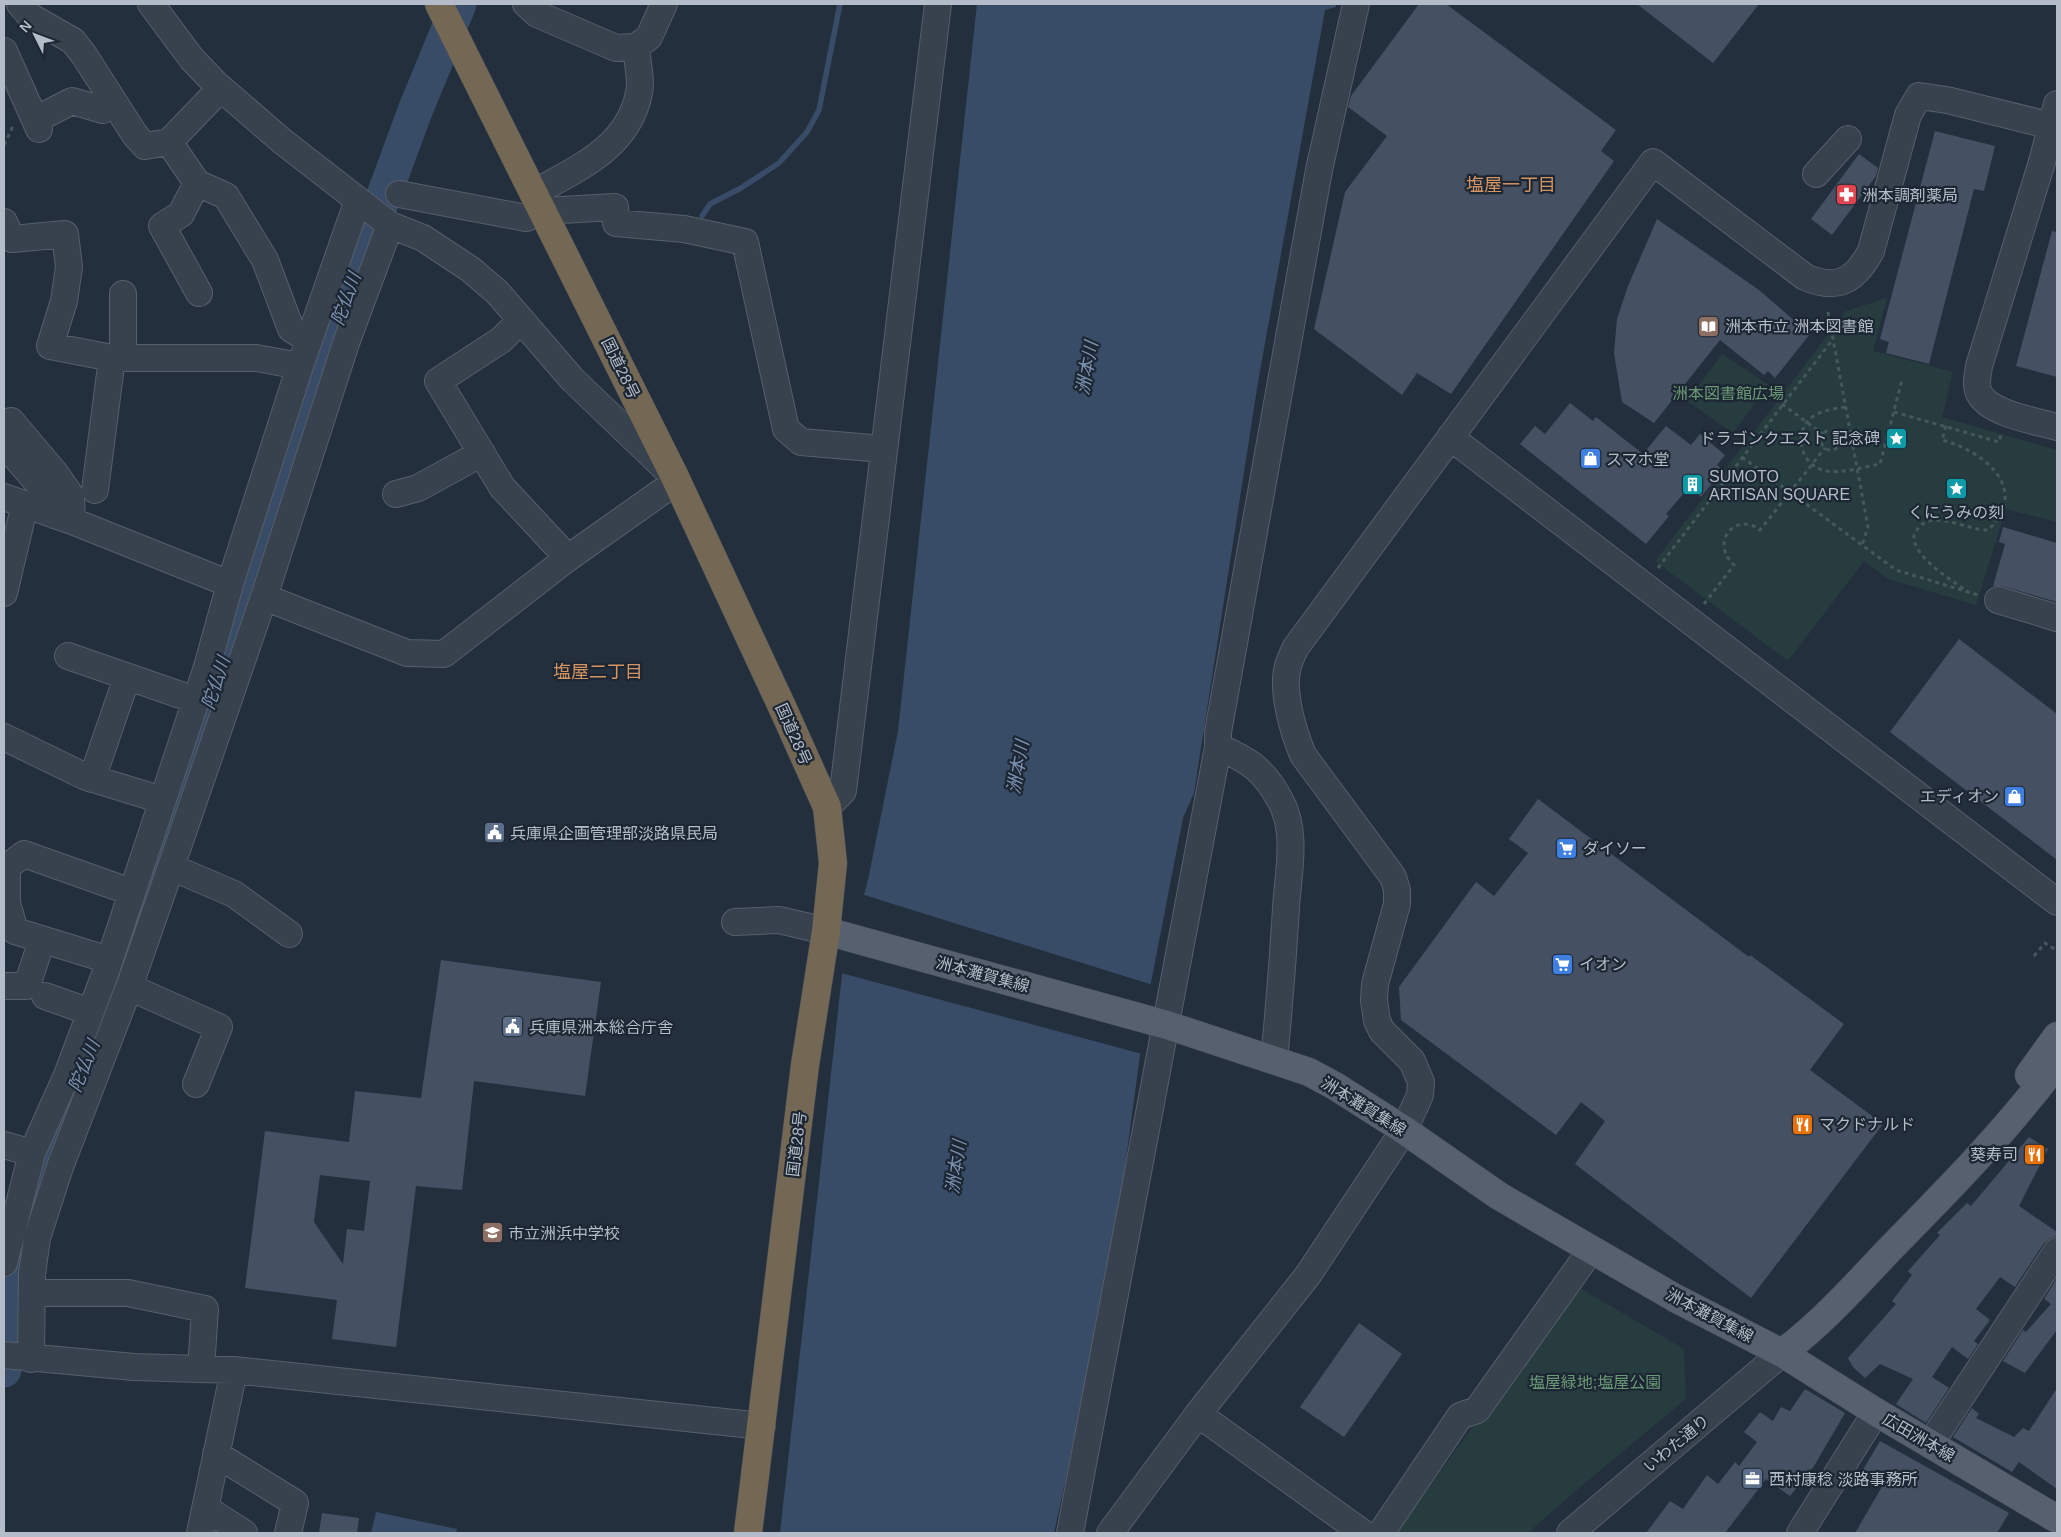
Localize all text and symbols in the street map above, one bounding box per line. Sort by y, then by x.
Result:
north arrow [10,10,60,60]
text: N [16,17,35,35]
district label: 塩屋一丁目 [1466,175,1556,195]
pharmacy icon: 洲本調剤薬局 [1834,183,1858,207]
place label: 洲本調剤薬局 [1862,187,1958,204]
water label: 陀仏川 [327,268,365,328]
library icon: 洲本市立 洲本図書館 [1697,314,1721,338]
place label: 洲本市立 洲本図書館 [1725,318,1873,335]
street label: 国道28号 [598,335,643,402]
water label: 洲本川 [1072,338,1102,396]
park label: 洲本図書館広場 [1672,385,1784,402]
place icon: ドラゴンクエスト 記念碑 [1884,426,1908,450]
place label: ドラゴンクエスト 記念碑 [1700,430,1880,447]
shop icon: スマホ堂 [1578,447,1602,471]
place label: スマホ堂 [1606,451,1670,468]
place label: SUMOTO ARTISAN SQUARE [1709,468,1850,503]
building icon: SUMOTO ARTISAN SQUARE [1681,473,1705,497]
place icon: くにうみの刻 [1944,476,1968,500]
place label: くにうみの刻 [1908,504,2004,521]
water label: 陀仏川 [198,652,234,712]
district label: 塩屋二丁目 [553,662,643,682]
street label: 国道28号 [772,701,815,768]
water label: 洲本川 [1003,737,1033,795]
shop icon: エディオン [2003,784,2027,808]
place label: エディオン [1920,788,1999,805]
public building icon: 兵庫県企画管理部淡路県民局 [482,821,506,845]
place label: 兵庫県企画管理部淡路県民局 [510,825,718,842]
supermarket icon: ダイソー [1555,836,1579,860]
place label: ダイソー [1583,840,1647,857]
supermarket icon: イオン [1551,952,1575,976]
street label: 洲本灘賀集線 [934,954,1031,995]
place label: イオン [1579,956,1627,973]
public building icon: 兵庫県洲本総合庁舎 [501,1015,525,1039]
place label: 兵庫県洲本総合庁舎 [529,1019,673,1036]
water label: 陀仏川 [65,1035,104,1095]
street label: 洲本灘賀集線 [1319,1074,1409,1139]
street label: 国道28号 [784,1110,809,1178]
restaurant icon: マクドナルド [1791,1112,1815,1136]
place label: マクドナルド [1819,1116,1915,1133]
water label: 洲本川 [942,1137,970,1195]
restaurant icon: 葵寿司 [2022,1142,2046,1166]
place label: 葵寿司 [1970,1146,2018,1163]
school or university icon: 市立洲浜中学校 [480,1221,504,1245]
place label: 市立洲浜中学校 [508,1225,620,1242]
street label: 洲本灘賀集線 [1663,1285,1756,1345]
park label: 塩屋緑地;塩屋公園 [1529,1374,1661,1391]
street label: 広田洲本線 [1880,1410,1958,1465]
street label: いわた通り [1640,1411,1712,1476]
office icon: 西村康稔 淡路事務所 [1741,1467,1765,1491]
place label: 西村康稔 淡路事務所 [1769,1471,1917,1488]

